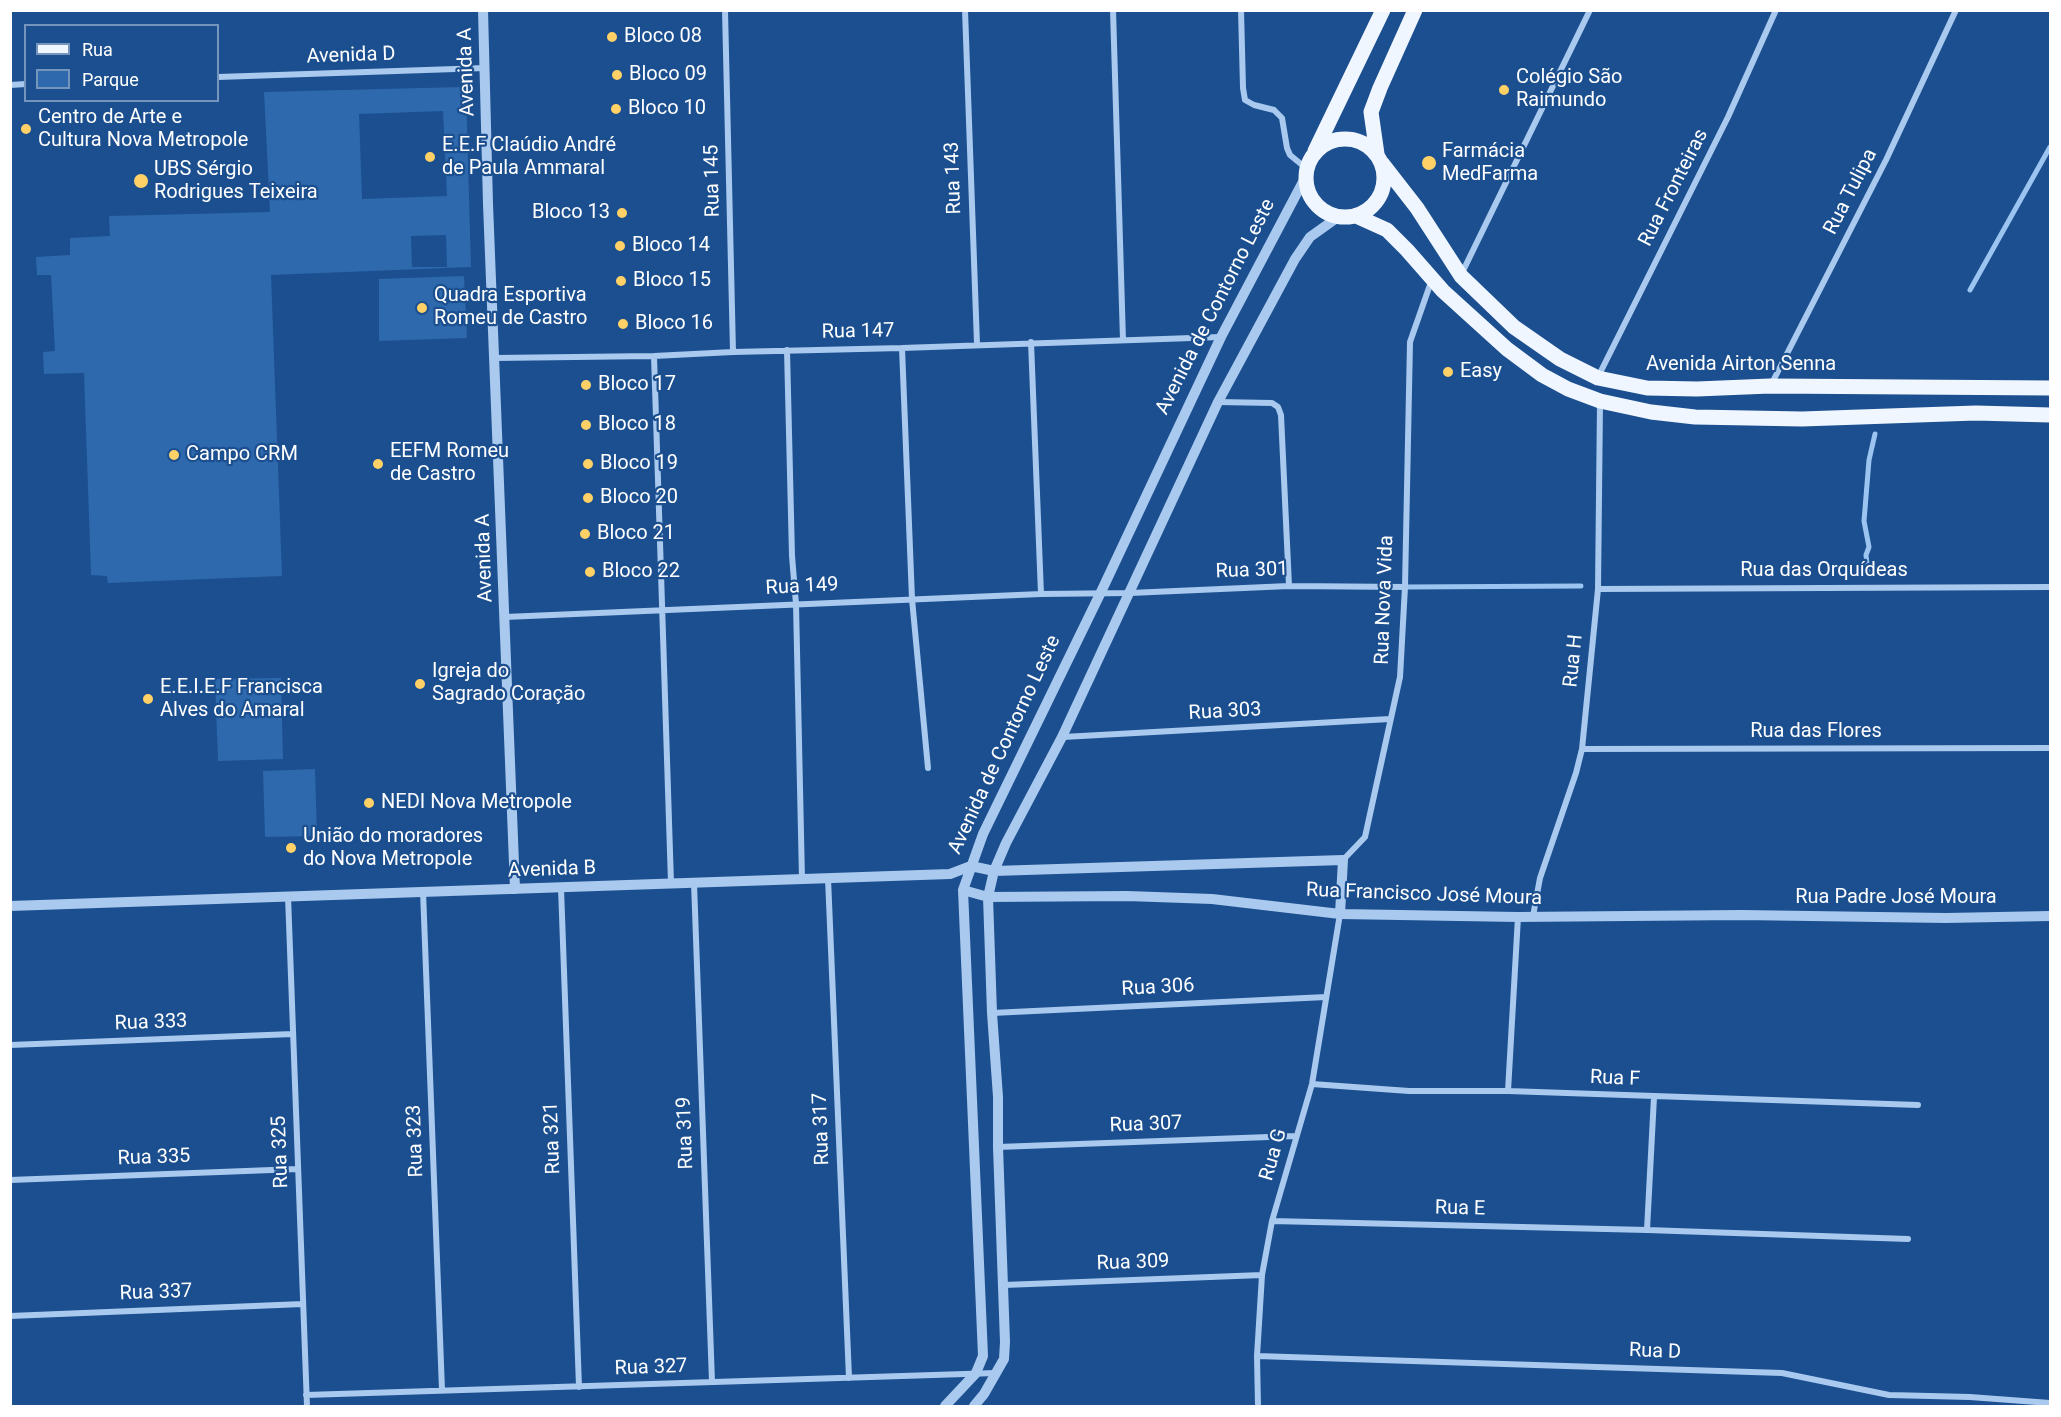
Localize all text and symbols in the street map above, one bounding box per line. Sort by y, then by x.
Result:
legend [24,24,219,102]
place label: Bloco 08 [624,25,702,49]
street label: Avenida A [453,27,481,117]
marker: Bloco 08 [605,30,619,44]
text: Rua [82,39,113,60]
street label: Avenida D [306,42,396,70]
place label: Bloco 09 [629,63,707,87]
place label: Colégio São Raimundo [1516,66,1623,113]
marker: Bloco 09 [610,68,624,82]
text: Parque [82,69,139,90]
marker: Colégio São Raimundo [1497,83,1511,97]
place label: Bloco 10 [628,97,706,121]
marker: Bloco 10 [609,102,623,116]
place label: Centro de Arte e Cultura Nova Metropole [38,106,248,153]
marker: Centro de Arte e Cultura Nova Metropole [19,122,33,136]
street label: Rua Fronteiras [1634,125,1714,251]
place label: E.E.F Claúdio André de Paula Ammaral [442,134,616,181]
place label: Farmácia MedFarma [1442,140,1538,187]
street label: Rua 143 [941,141,967,215]
street label: Rua 145 [700,144,726,218]
street label: Rua Tulipa [1819,145,1883,239]
marker: E.E.F Claúdio André de Paula Ammaral [423,150,437,164]
marker: Farmácia MedFarma [1420,154,1438,172]
place label: UBS Sérgio Rodrigues Teixeira [154,158,318,205]
marker: UBS Sérgio Rodrigues Teixeira [132,172,150,190]
street label: Avenida de Contorno Leste [1151,195,1281,419]
place label: Bloco 13 [532,201,610,225]
marker: Bloco 13 [615,206,629,220]
place label: Bloco 14 [632,234,710,258]
marker: Bloco 14 [613,239,627,253]
place label: Bloco 15 [633,269,711,293]
marker: Bloco 15 [614,274,628,288]
place label: Quadra Esportiva Romeu de Castro [434,284,587,331]
marker: Quadra Esportiva Romeu de Castro [415,301,429,315]
place label: Bloco 16 [635,312,713,336]
marker: Bloco 16 [616,317,630,331]
street label: Rua 147 [821,319,895,345]
street label: Avenida Airton Senna [1646,353,1836,377]
place label: Easy [1460,360,1502,384]
marker: Easy [1441,365,1455,379]
place label: Bloco 17 [598,373,676,397]
marker: Bloco 17 [579,378,593,392]
place label: Bloco 18 [598,413,676,437]
marker: Bloco 18 [579,418,593,432]
place label: EEFM Romeu de Castro [390,440,509,487]
place label: Campo CRM [186,443,298,467]
marker: Campo CRM [167,448,181,462]
place label: Bloco 19 [600,452,678,476]
marker: EEFM Romeu de Castro [371,457,385,471]
marker: Bloco 19 [581,457,595,471]
place label: Bloco 20 [600,486,678,510]
marker: Bloco 20 [581,491,595,505]
street label: Avenida A [471,513,499,603]
place label: Bloco 21 [597,522,675,546]
marker: Bloco 21 [578,527,592,541]
street label: Rua Nova Vida [1371,535,1399,665]
street label: Rua 301 [1215,558,1289,584]
street label: Rua das Orquídeas [1740,559,1908,583]
place label: Bloco 22 [602,560,680,584]
marker: Bloco 22 [583,565,597,579]
street label: Rua 149 [765,573,839,601]
street label: Avenida de Contorno Leste [944,632,1066,858]
street label: Rua H [1559,633,1589,689]
place label: Igreja do Sagrado Coração [432,660,585,707]
place label: E.E.I.E.F Francisca Alves do Amaral [160,676,323,723]
marker: Igreja do Sagrado Coração [413,677,427,691]
marker: E.E.I.E.F Francisca Alves do Amaral [141,692,155,706]
street label: Rua 303 [1188,698,1262,726]
street label: Rua das Flores [1750,720,1882,744]
place label: NEDI Nova Metropole [381,791,572,815]
marker: NEDI Nova Metropole [362,796,376,810]
place label: União do moradores do Nova Metropole [303,825,483,872]
marker: União do moradores do Nova Metropole [284,841,298,855]
street label: Avenida B [508,856,596,884]
street label: Rua Francisco José Moura [1306,879,1542,911]
street label: Rua Padre José Moura [1795,886,1997,910]
street label: Rua 306 [1121,974,1195,1002]
street label: Rua 333 [114,1010,188,1036]
street label: Rua F [1589,1066,1641,1092]
street label: Rua 317 [809,1092,835,1166]
street label: Rua 319 [673,1096,699,1170]
street label: Rua 321 [540,1101,566,1175]
street label: Rua 323 [403,1104,429,1178]
street label: Rua 307 [1109,1112,1183,1138]
street label: Rua 325 [268,1115,294,1189]
street label: Rua G [1255,1126,1293,1184]
street label: Rua 335 [117,1145,191,1171]
street label: Rua E [1435,1197,1485,1221]
street label: Rua 309 [1096,1250,1170,1276]
street label: Rua 337 [119,1280,193,1306]
street label: Rua D [1628,1339,1682,1365]
street label: Rua 327 [614,1355,688,1381]

